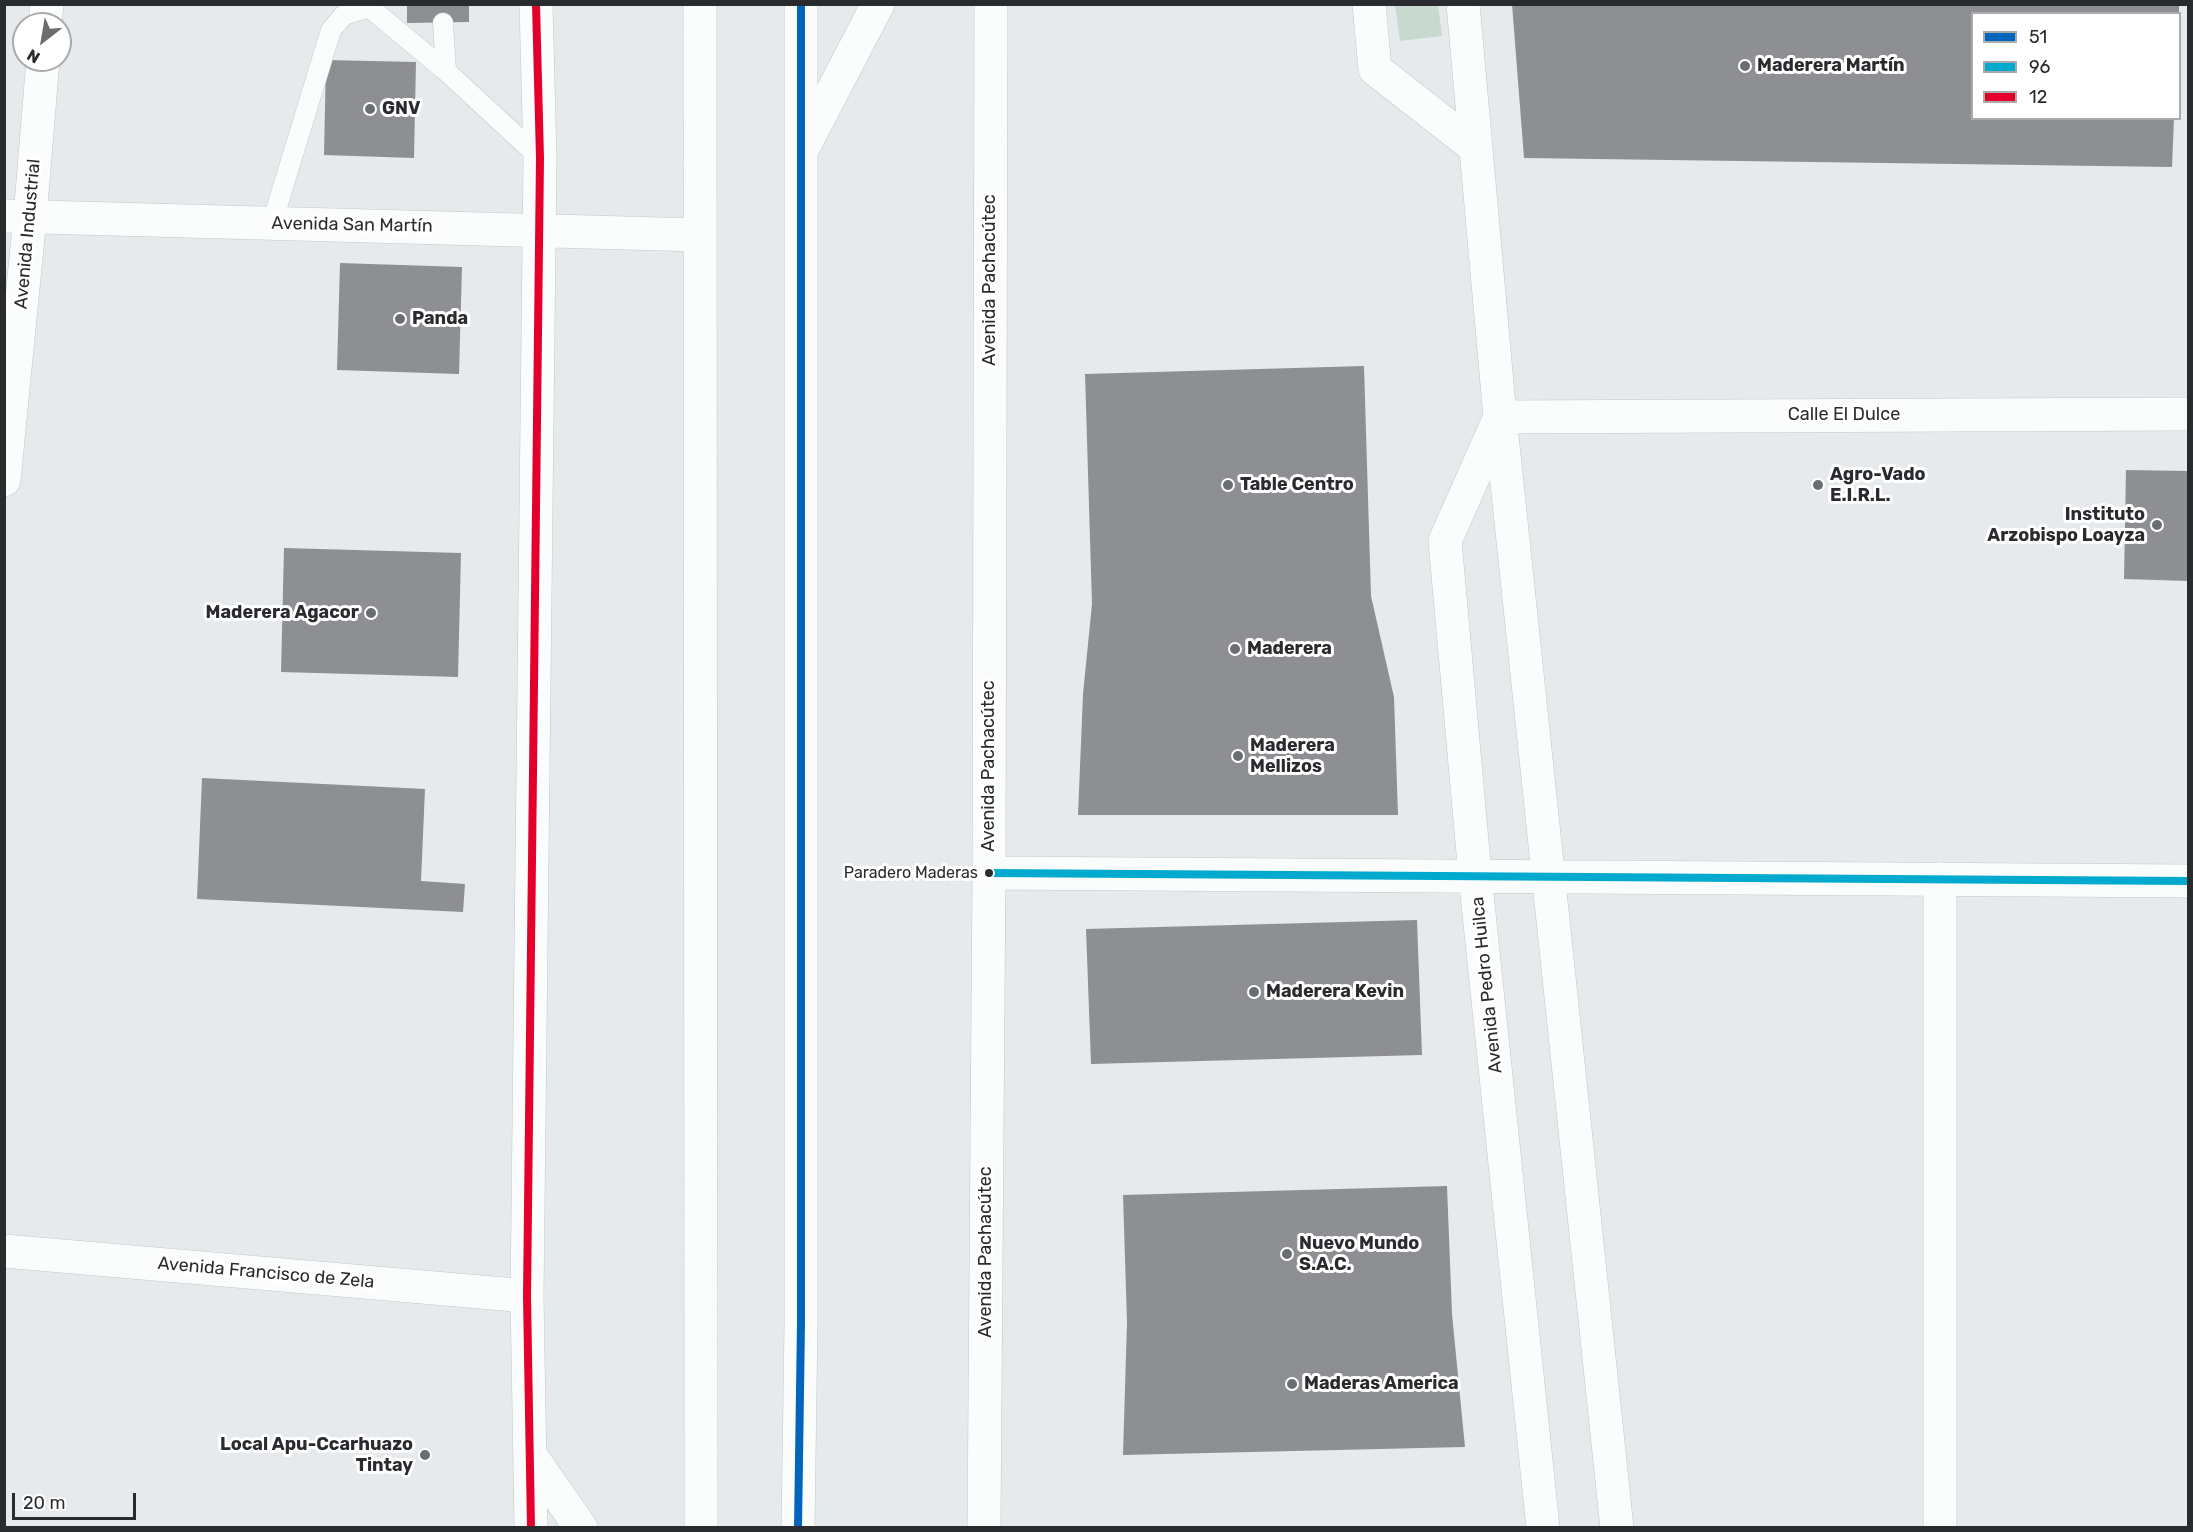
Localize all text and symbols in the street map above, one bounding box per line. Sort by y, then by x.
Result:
north arrow [12,12,72,72]
legend [1971,12,2181,120]
text: 51 [2029,26,2047,48]
text: N [24,45,43,67]
place label: Maderera Martín [1757,55,1905,77]
text: 96 [2029,56,2050,78]
marker: Maderera Martín [1738,59,1752,73]
text: 12 [2029,86,2047,108]
place label: GNV [382,98,420,120]
marker: GNV [363,102,377,116]
street label: Avenida Industrial [11,158,45,310]
street label: Avenida Pachacútec [979,194,1001,366]
street label: Avenida San Martín [271,213,433,237]
place label: Panda [412,308,468,330]
marker: Panda [393,312,407,326]
street label: Calle El Dulce [1788,404,1900,426]
place label: Agro-Vado E.I.R.L. [1830,464,1926,506]
place label: Table Centro [1240,474,1354,496]
marker: Table Centro [1221,478,1235,492]
marker: Agro-Vado E.I.R.L. [1811,478,1825,492]
place label: Instituto Arzobispo Loayza [1987,504,2145,546]
marker: Instituto Arzobispo Loayza [2150,518,2164,532]
place label: Maderera Agacor [206,602,359,624]
marker: Maderera Agacor [364,606,378,620]
place label: Maderera [1247,638,1332,660]
marker: Maderera [1228,642,1242,656]
street label: Avenida Pachacútec [978,680,1000,852]
place label: Maderera Mellizos [1250,735,1335,777]
marker: Maderera Mellizos [1231,749,1245,763]
place label: Paradero Maderas [844,863,978,883]
marker: Paradero Maderas [983,867,995,879]
street label: Avenida Pedro Huilca [1467,896,1507,1074]
place label: Maderera Kevin [1266,981,1404,1003]
marker: Maderera Kevin [1247,985,1261,999]
street label: Avenida Pachacútec [975,1166,997,1338]
place label: Nuevo Mundo S.A.C. [1299,1233,1419,1276]
marker: Nuevo Mundo S.A.C. [1280,1247,1294,1261]
street label: Avenida Francisco de Zela [157,1253,375,1293]
place label: Maderas America [1304,1373,1459,1395]
marker: Maderas America [1285,1377,1299,1391]
place label: Local Apu-Ccarhuazo Tintay [220,1434,413,1476]
marker: Local Apu-Ccarhuazo Tintay [418,1448,432,1462]
scale bar [15,1481,140,1519]
text: 20 m [23,1492,65,1514]

